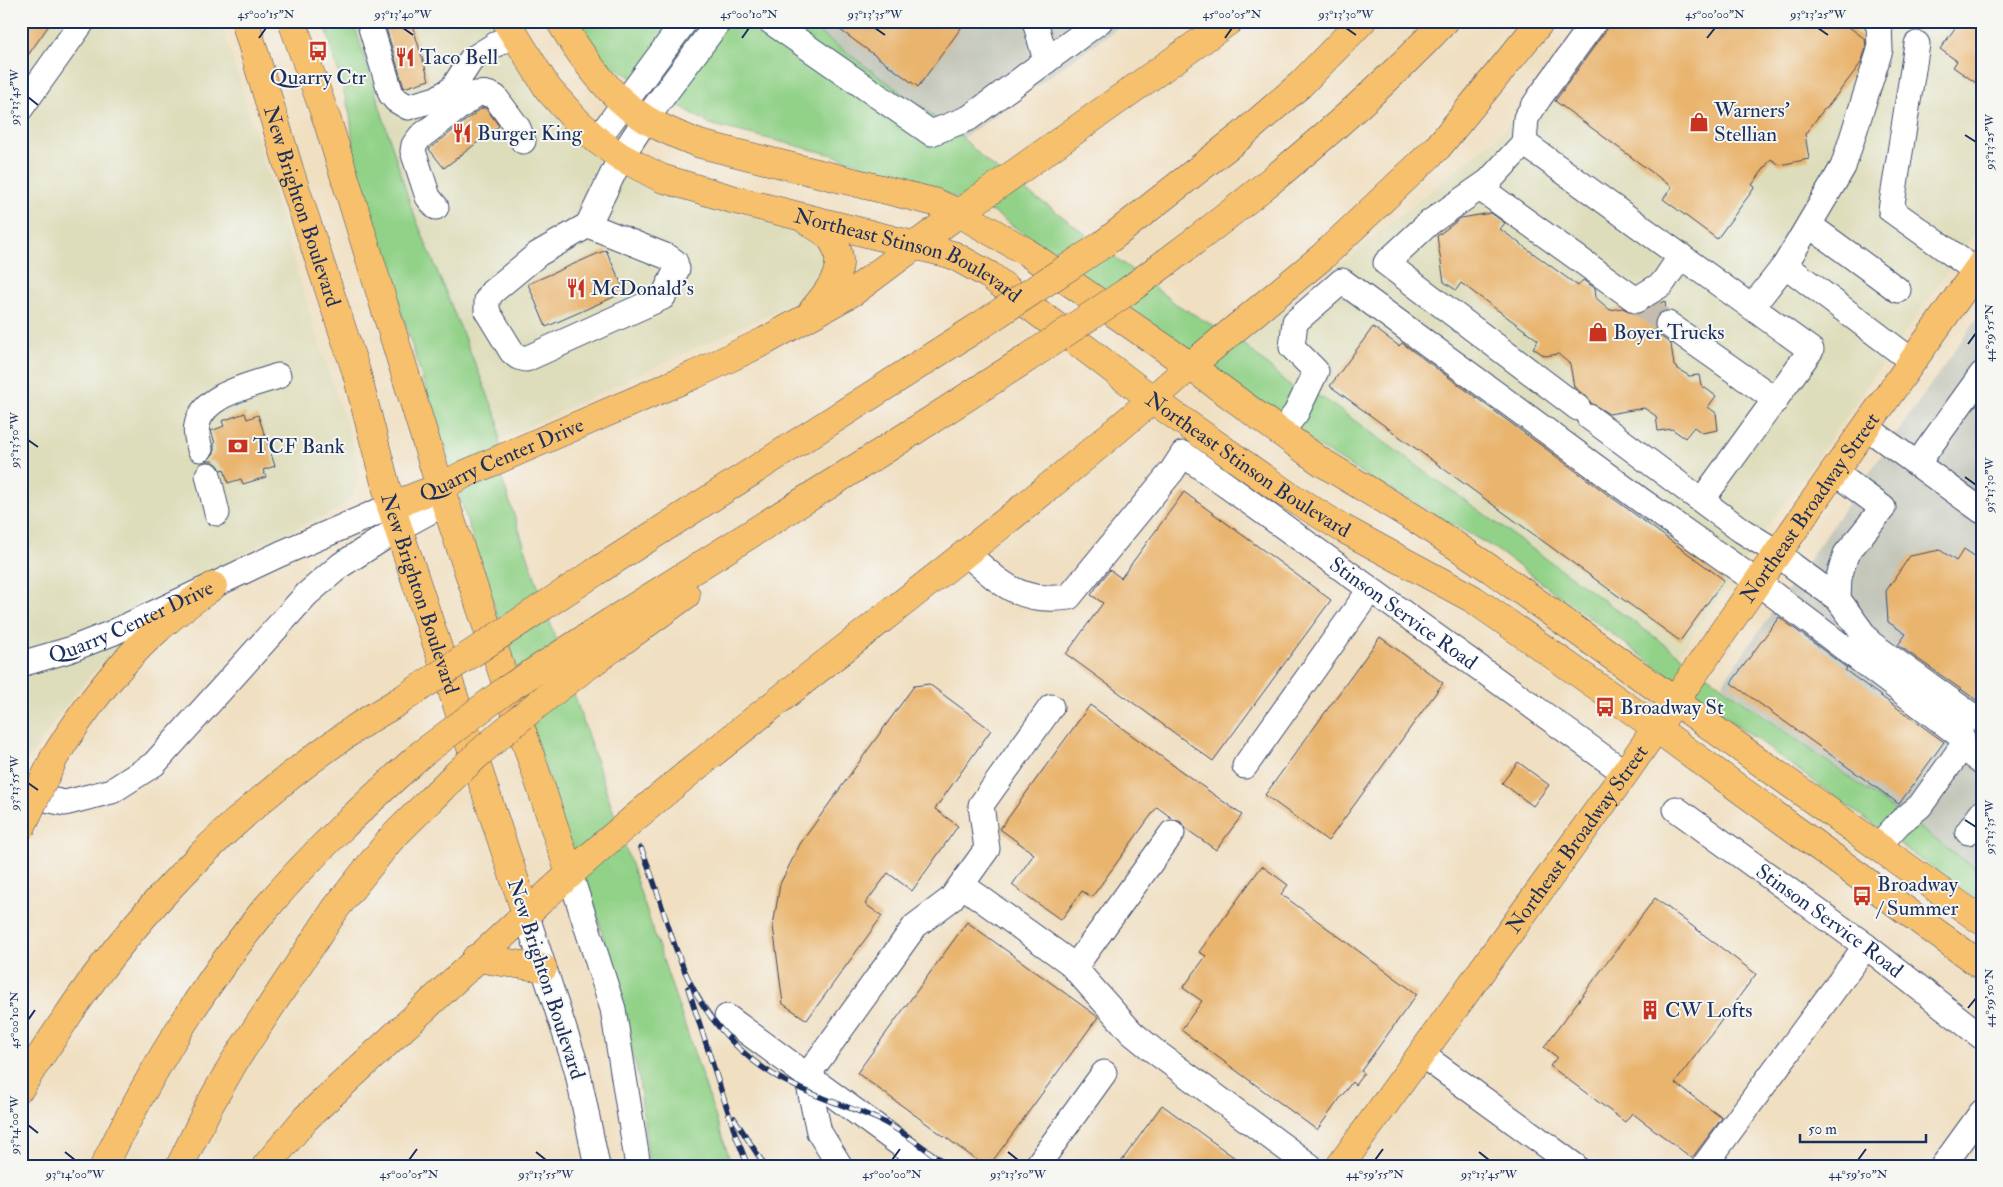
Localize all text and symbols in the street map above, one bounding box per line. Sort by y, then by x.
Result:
text: 45°00'15"N [238,7,295,22]
text: 93°13'40"W [373,7,432,22]
text: 45°00'10"N [720,7,778,22]
text: 93°13'35"W [847,7,903,22]
text: 45°00'05"N [1203,7,1262,22]
text: 93°13'30"W [1317,7,1374,22]
text: 45°00'00"N [1685,7,1745,22]
text: 93°13'25"W [1789,7,1847,22]
bus stop icon: Quarry Ctr [307,40,329,62]
place label: Taco Bell [420,44,499,71]
restaurant icon: Taco Bell [394,46,416,68]
place label: Quarry Ctr [270,64,366,91]
text: 93°13'45"W [7,68,22,126]
place label: Warners' Stellian [1713,97,1790,148]
street label: New Brighton Boulevard [258,103,347,311]
shop icon: Warners' Stellian [1688,111,1710,133]
text: 93°13'25"W [1982,113,1997,171]
place label: Burger King [477,120,583,147]
restaurant icon: Burger King [451,122,473,144]
street label: Northeast Stinson Boulevard [791,202,1028,309]
place label: McDonald's [591,275,694,302]
restaurant icon: McDonald's [565,277,587,299]
text: 44°59'55"N [1982,304,1997,362]
place label: Boyer Trucks [1613,319,1724,346]
shop icon: Boyer Trucks [1587,321,1609,343]
street label: Northeast Stinson Boulevard [1141,386,1356,544]
street label: Northeast Broadway Street [1734,407,1886,608]
text: 93°13'50"W [7,411,22,469]
street label: Quarry Center Drive [415,411,588,507]
place label: TCF Bank [253,433,345,460]
bank icon: TCF Bank [227,435,249,457]
text: 93°13'30"W [1982,457,1997,514]
street label: New Brighton Boulevard [375,491,466,698]
street label: Stinson Service Road [1324,551,1483,676]
street label: Quarry Center Drive [45,574,218,669]
place label: Broadway St [1620,694,1724,721]
bus stop icon: Broadway St [1594,696,1616,718]
street label: Northeast Broadway Street [1500,739,1654,938]
text: 93°13'55"W [7,755,22,811]
text: 93°13'35"W [1982,799,1997,855]
street label: Stinson Service Road [1751,858,1909,984]
place label: Broadway / Summer [1875,871,1959,922]
street label: New Brighton Boulevard [501,875,591,1083]
bus stop icon: Broadway / Summer [1851,885,1873,907]
text: 44°59'50"N [1982,968,1997,1027]
text: 45°00'10"N [7,991,22,1049]
place label: CW Lofts [1665,997,1752,1024]
building icon: CW Lofts [1639,999,1661,1021]
text: 93°14'00"W [7,1095,22,1155]
scale bar [1800,1112,1927,1144]
text: 50 m [1808,1120,1837,1139]
text: 93°14'00"W [45,1167,105,1182]
text: 45°00'05"N [380,1167,439,1182]
text: 93°13'55"W [518,1167,574,1182]
text: 45°00'00"N [862,1167,922,1182]
text: 93°13'50"W [989,1167,1047,1182]
text: 44°59'55"N [1346,1167,1404,1182]
text: 93°13'45"W [1460,1167,1518,1182]
text: 44°59'50"N [1829,1167,1888,1182]

